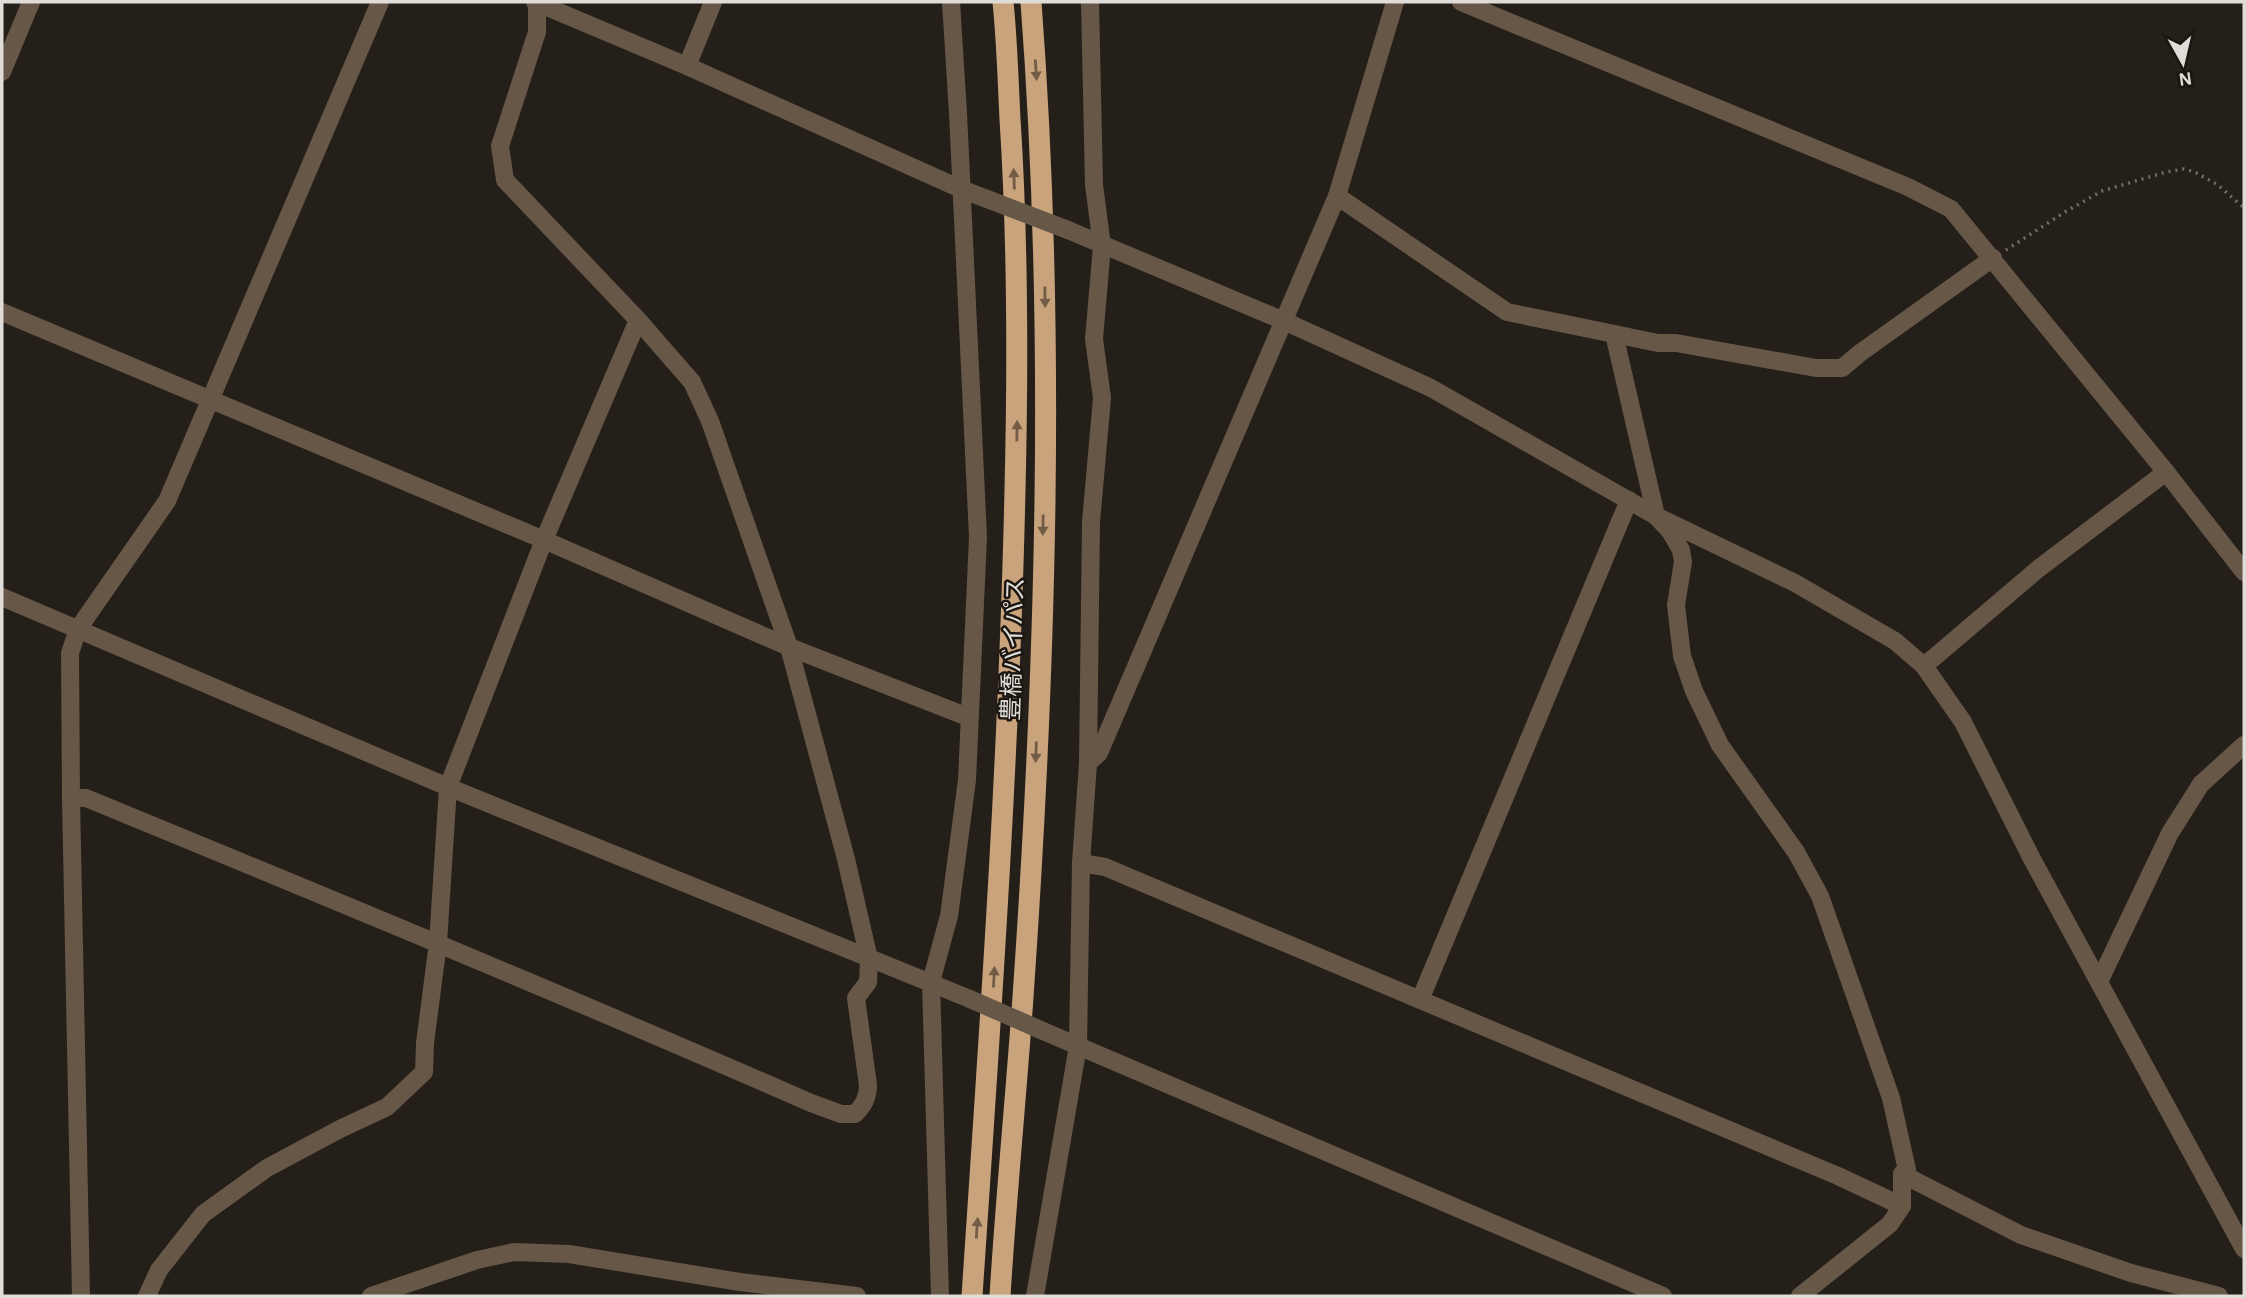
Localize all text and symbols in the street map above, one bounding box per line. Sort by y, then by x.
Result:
north arrow [2148,28,2218,98]
one-way arrow [1031,59,1042,81]
text: N [2177,68,2193,89]
one-way arrow [1008,168,1019,190]
one-way arrow [1039,286,1051,308]
one-way arrow [1011,420,1023,442]
one-way arrow [1037,514,1049,536]
street label: 豊橋バイパス [998,577,1028,721]
one-way arrow [1031,741,1042,763]
one-way arrow [989,965,1000,987]
one-way arrow [972,1217,983,1239]

